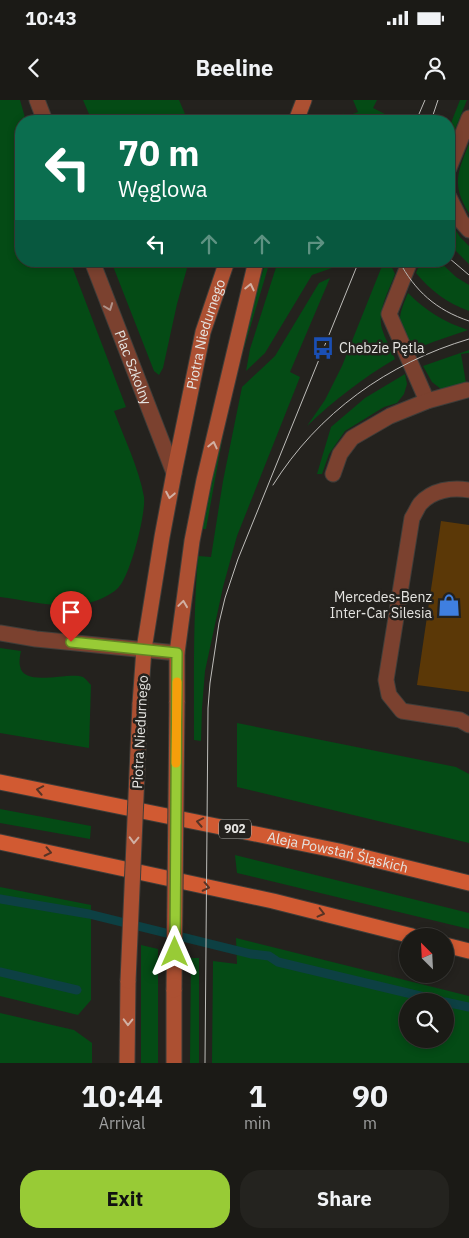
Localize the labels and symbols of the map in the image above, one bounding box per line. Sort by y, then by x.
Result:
street label: Piotra Niedurnego [182,277,229,391]
one-way arrow [244,282,255,291]
one-way arrow [103,302,114,311]
street label: Plac Szkolny [111,328,156,407]
bus stop icon: Chebzie Pętla [310,335,336,361]
place label: Chebzie Pętla [339,339,425,357]
one-way arrow [207,440,218,449]
one-way arrow [165,491,176,499]
place label: Mercedes-Benz Inter-Car Silesia [330,588,433,622]
pin [50,591,92,642]
shop icon: Mercedes-Benz Inter-Car Silesia [436,592,462,618]
one-way arrow [178,600,188,609]
street label: Piotra Niedurnego [128,675,152,789]
one-way arrow [36,785,45,795]
one-way arrow [195,817,204,828]
road number: 902 [219,820,251,839]
street label: Aleja Powstań Śląskich [266,828,410,877]
one-way arrow [129,836,140,844]
one-way arrow [43,846,52,857]
one-way arrow [202,881,211,891]
one-way arrow [316,907,325,918]
position arrow [148,925,200,977]
north arrow [399,928,454,982]
one-way arrow [122,1018,133,1026]

